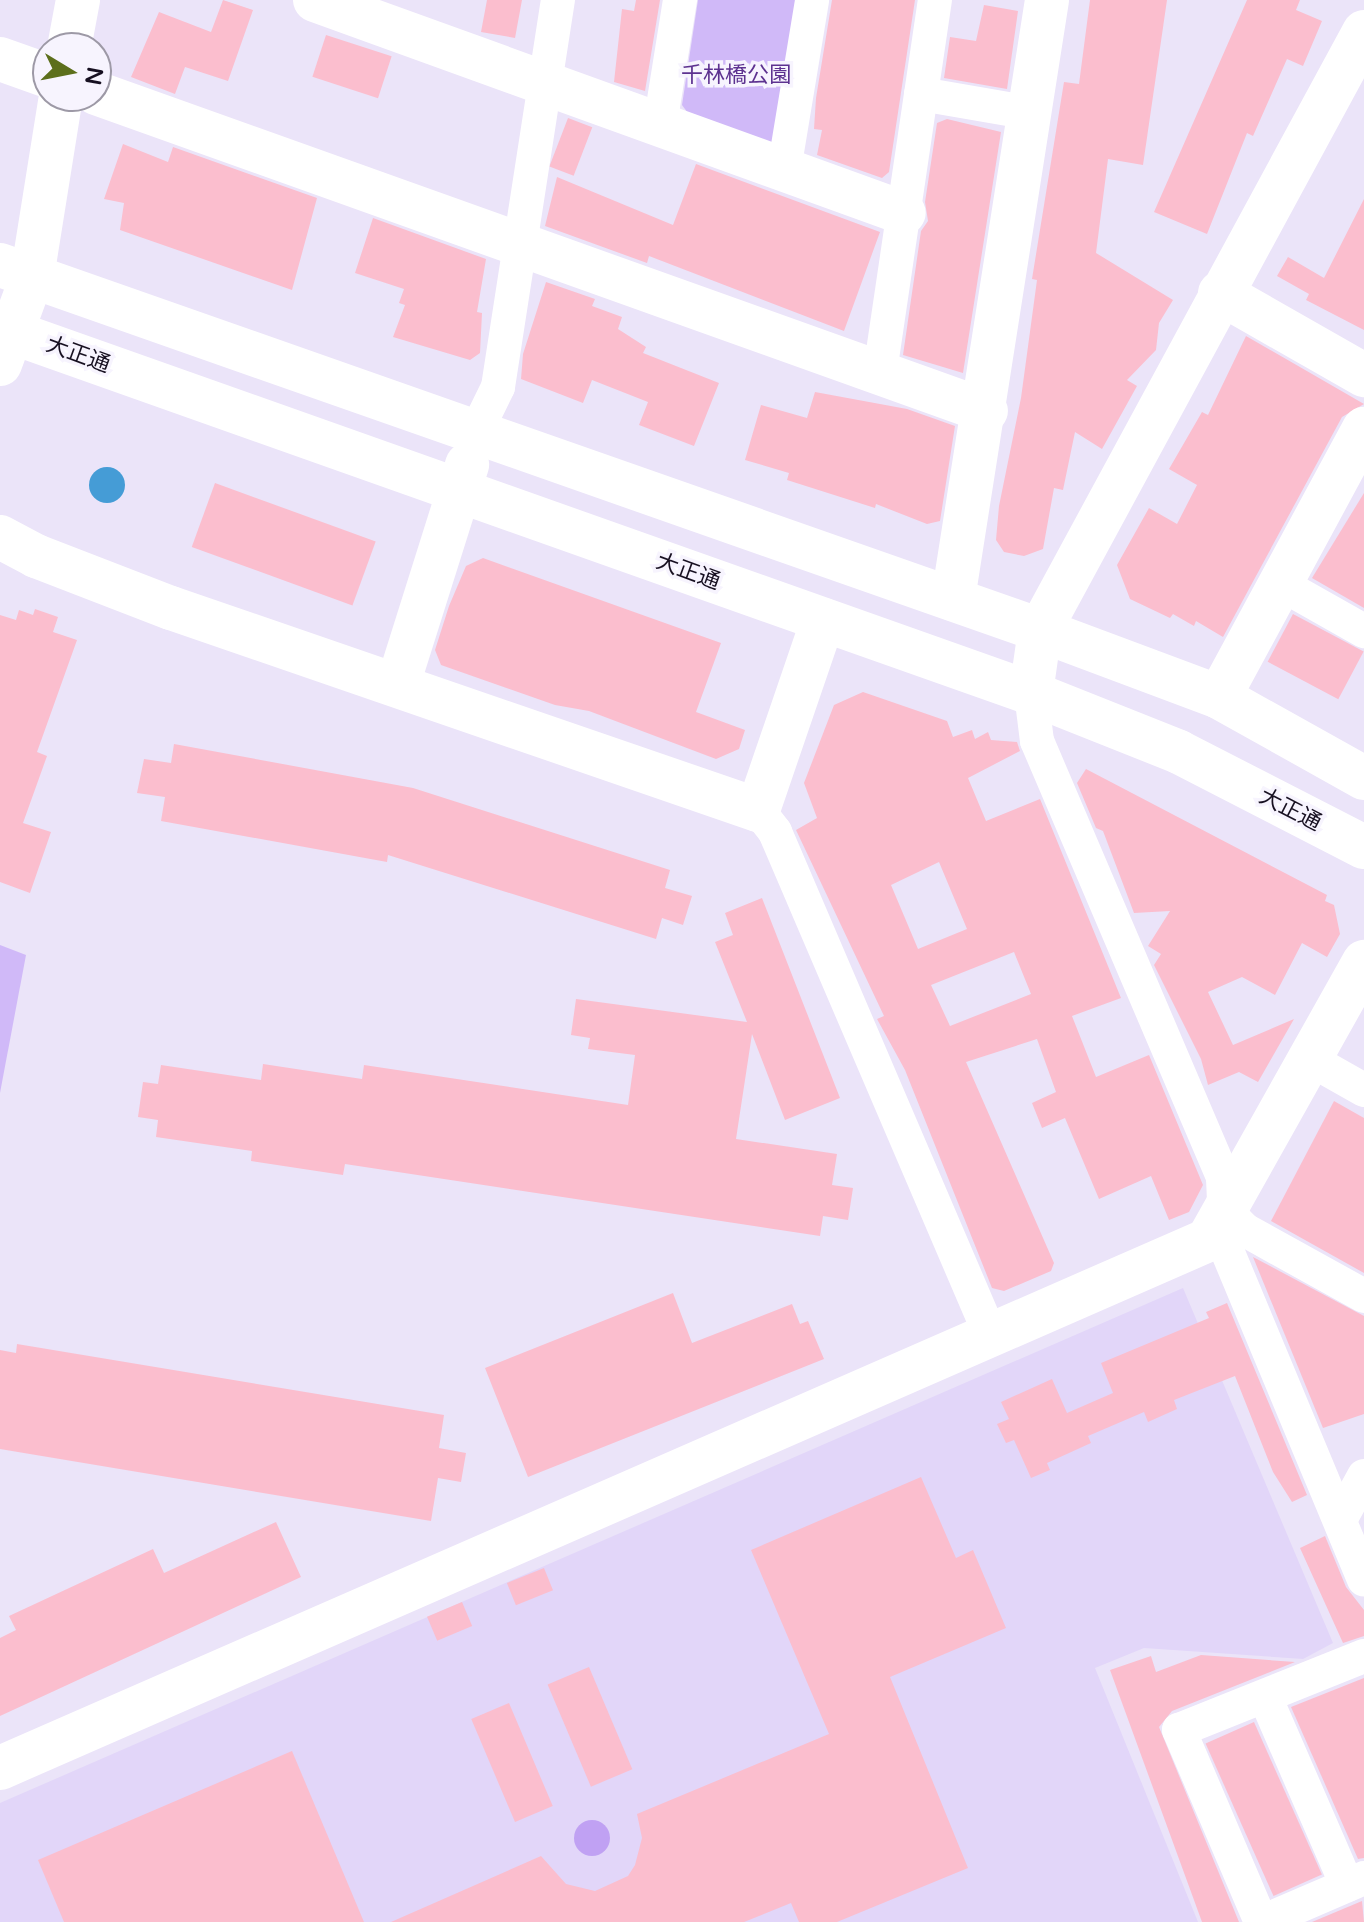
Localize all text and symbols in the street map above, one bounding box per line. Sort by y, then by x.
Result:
north arrow [32,32,112,112]
park label: 千林橋公園 [681,63,791,89]
text: N [79,65,108,87]
street label: 大正通 [42,331,114,379]
street label: 大正通 [652,548,724,596]
street label: 大正通 [1255,783,1325,837]

